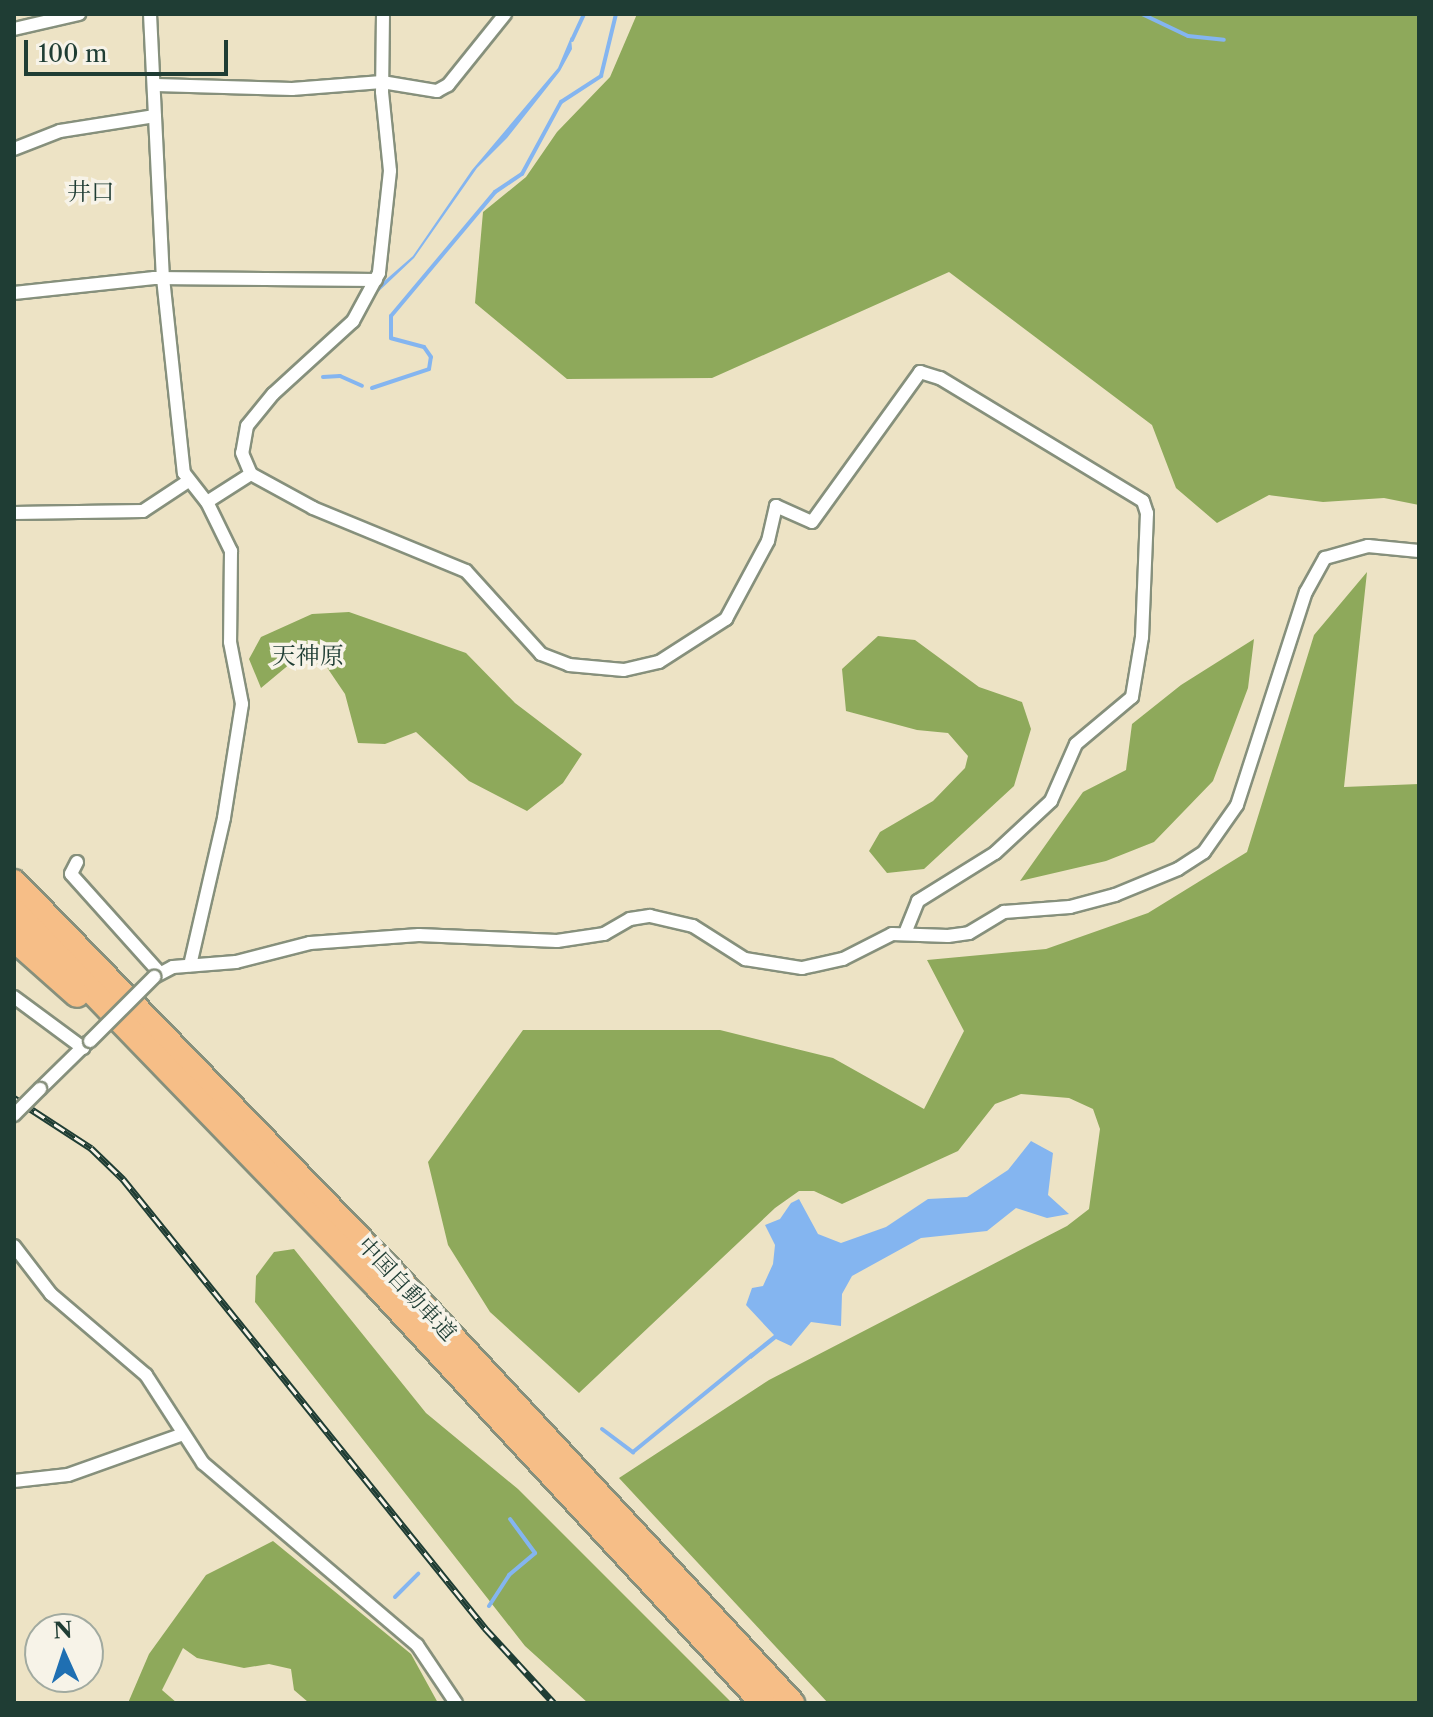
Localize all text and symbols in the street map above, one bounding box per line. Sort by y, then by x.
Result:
scale bar [28,24,232,74]
text: 100 m [38,39,107,68]
district label: 井口 [67,178,115,206]
district label: 天神原 [272,642,344,670]
street label: 中国自動車道 [352,1232,462,1346]
north arrow [24,1613,104,1693]
text: N [53,1617,73,1645]

